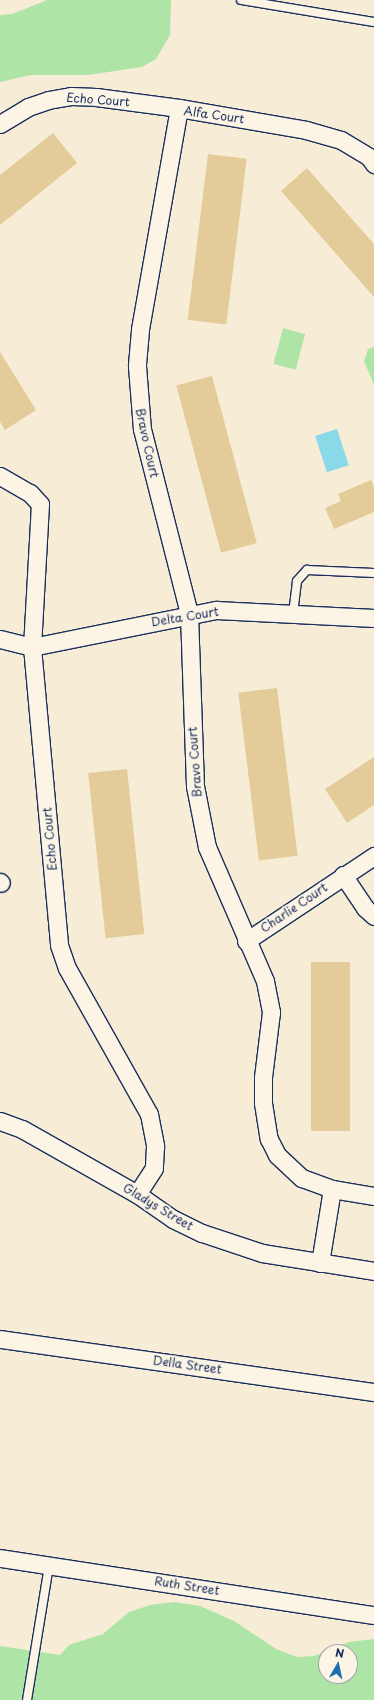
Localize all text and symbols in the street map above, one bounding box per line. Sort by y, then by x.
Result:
street label: Echo Court [66,91,130,109]
street label: Alfa Court [182,104,246,126]
street label: Bravo Court [133,407,161,479]
street label: Delta Court [150,605,220,629]
street label: Bravo Court [185,726,205,798]
street label: Echo Court [40,806,60,872]
street label: Charlie Court [257,880,331,936]
street label: Gladys Street [120,1180,196,1234]
street label: Della Street [151,1353,223,1377]
street label: Ruth Street [153,1574,221,1598]
north arrow [318,1644,358,1684]
text: N [334,1644,345,1662]

